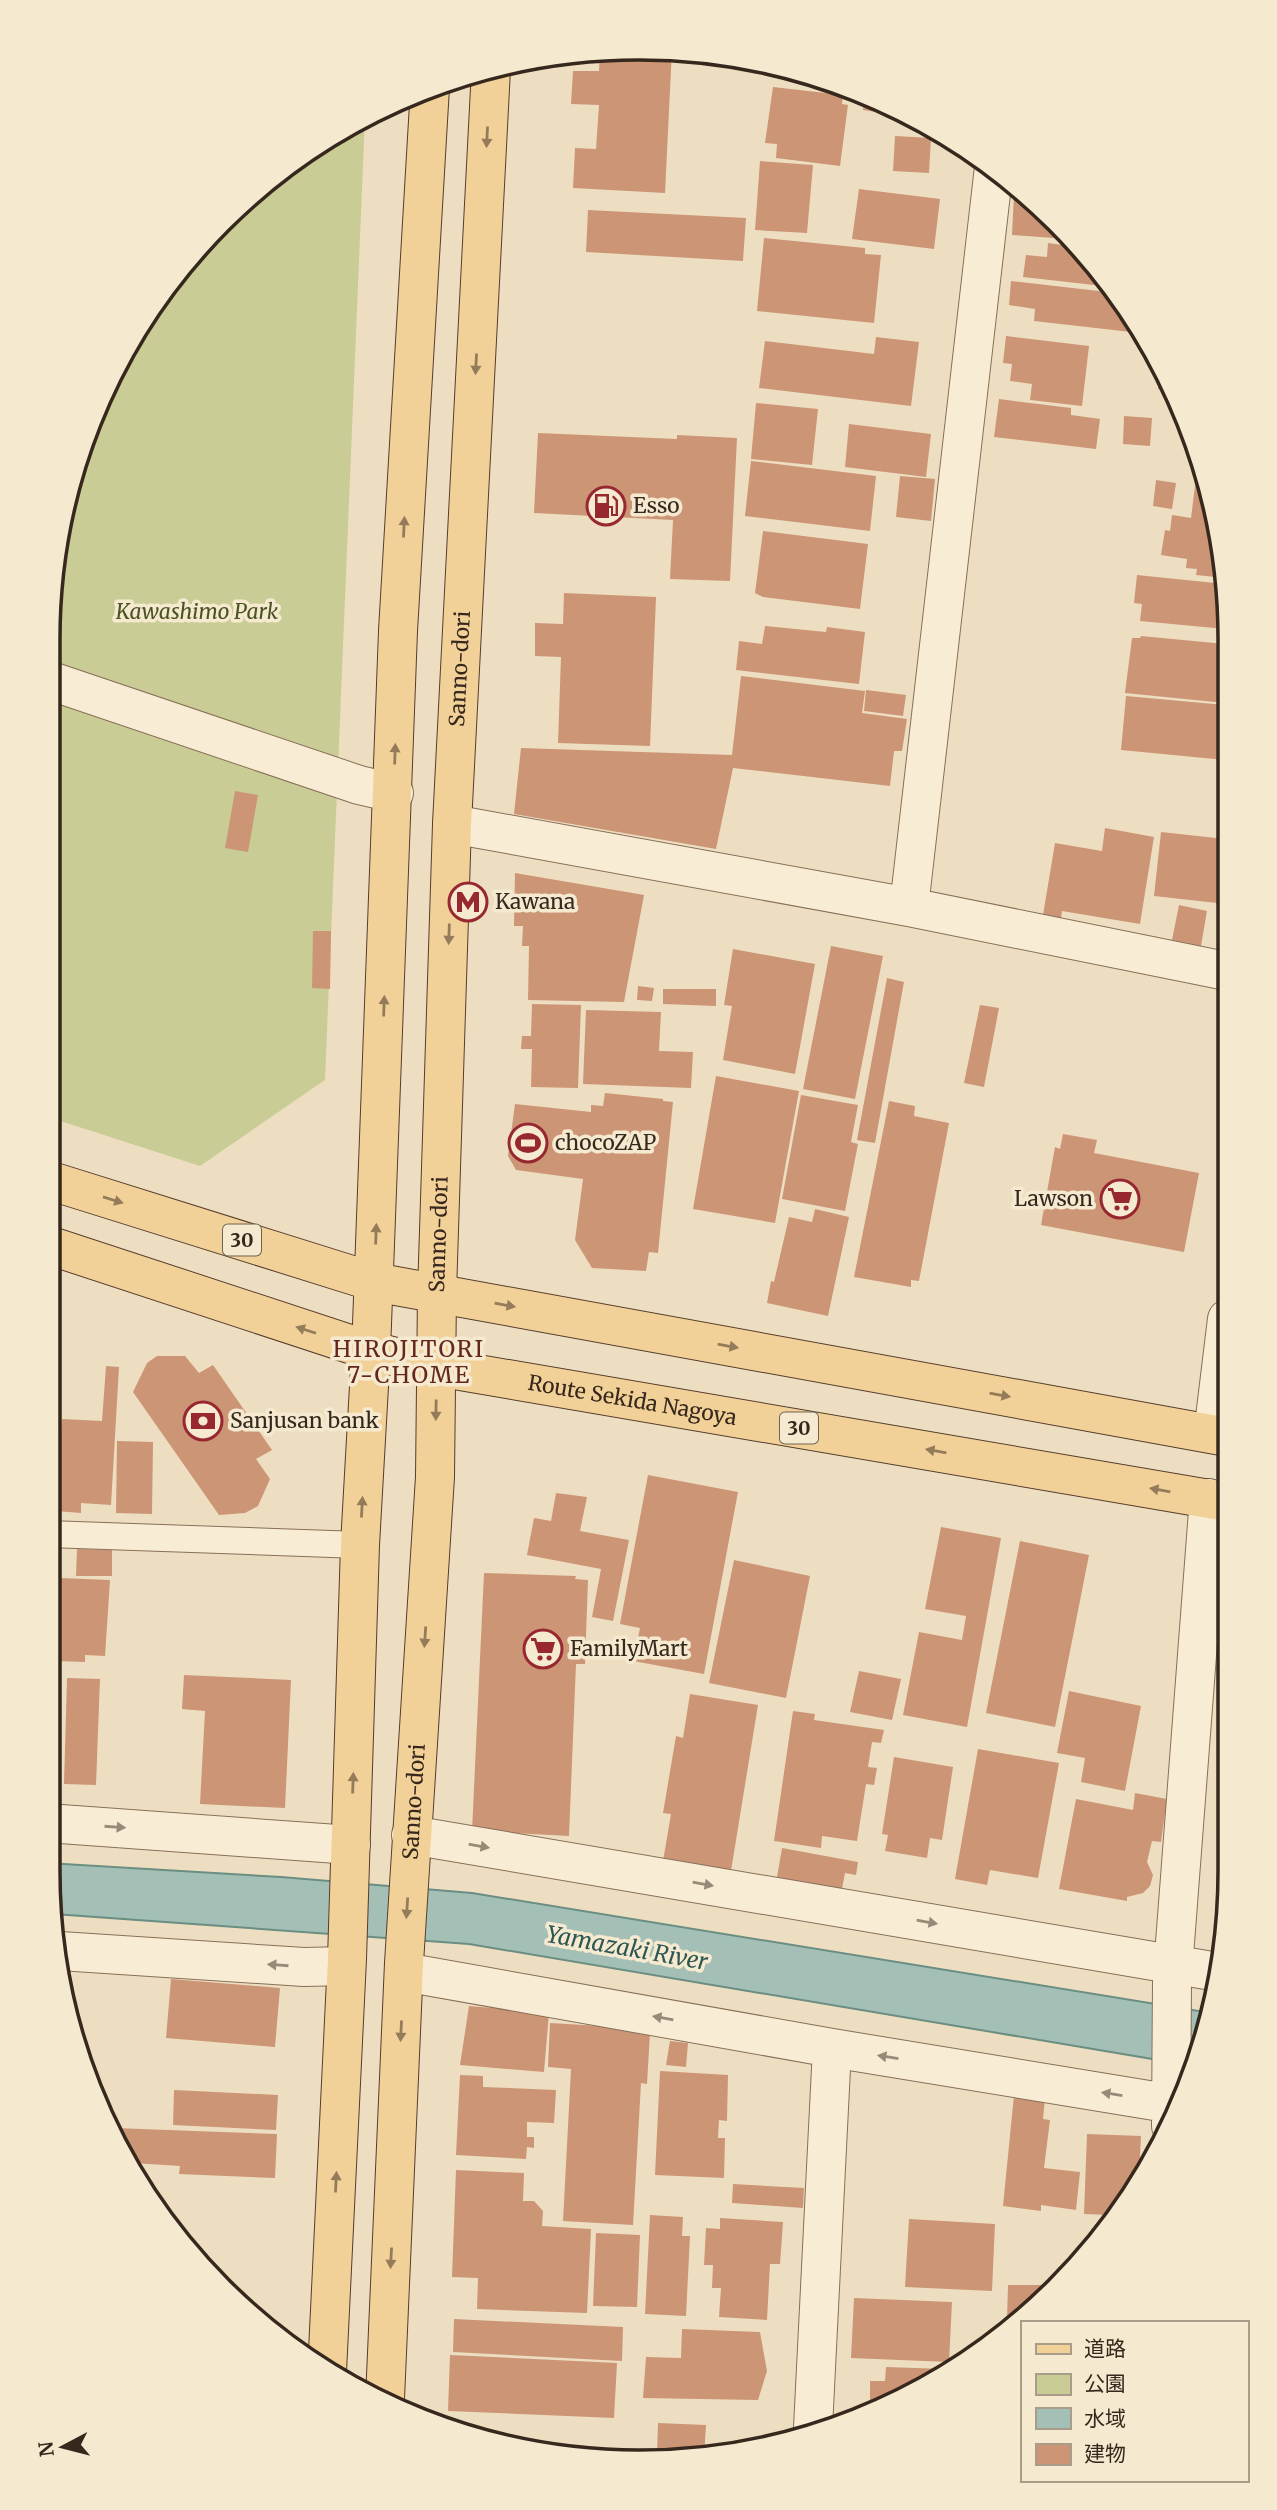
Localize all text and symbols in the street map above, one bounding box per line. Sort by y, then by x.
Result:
one-way arrow [482,126,493,148]
one-way arrow [470,353,481,375]
fuel station icon: Esso [585,485,627,527]
place label: Esso [633,492,679,519]
one-way arrow [399,516,410,538]
park label: Kawashimo Park [115,598,279,625]
street label: Sanno-dori [443,610,476,728]
one-way arrow [389,743,400,765]
metro station icon: Kawana [447,881,489,923]
place label: Kawana [495,888,575,915]
one-way arrow [443,923,454,945]
one-way arrow [379,995,390,1017]
sports icon: chocoZAP [507,1122,549,1164]
place label: chocoZAP [555,1129,656,1156]
street label: Sanno-dori [423,1176,454,1293]
supermarket icon: Lawson [1099,1178,1141,1220]
place label: Lawson [1014,1185,1093,1212]
one-way arrow [103,1195,124,1206]
one-way arrow [370,1222,381,1244]
road number: 30 [223,1224,261,1256]
one-way arrow [494,1300,516,1311]
one-way arrow [296,1324,317,1334]
district label: HIROJITORI 7-CHOME [333,1334,485,1389]
one-way arrow [717,1341,739,1352]
street label: Route Sekida Nagoya [526,1369,739,1431]
one-way arrow [989,1390,1011,1401]
one-way arrow [431,1399,442,1421]
bank icon: Sanjusan bank [182,1400,224,1442]
place label: Sanjusan bank [230,1407,380,1434]
road number: 30 [780,1412,818,1444]
one-way arrow [925,1445,947,1456]
one-way arrow [1149,1484,1171,1495]
one-way arrow [357,1495,368,1517]
one-way arrow [419,1626,430,1648]
supermarket icon: FamilyMart [522,1628,564,1670]
place label: FamilyMart [570,1635,688,1662]
street label: Sanno-dori [397,1743,431,1861]
one-way arrow [348,1772,359,1794]
one-way arrow [105,1822,127,1833]
one-way arrow [468,1841,490,1852]
one-way arrow [692,1879,714,1890]
one-way arrow [402,1898,413,1920]
one-way arrow [916,1917,938,1928]
water label: Yamazaki River [544,1919,711,1976]
one-way arrow [267,1959,289,1970]
one-way arrow [652,2012,674,2023]
one-way arrow [395,2020,406,2042]
one-way arrow [877,2051,899,2062]
one-way arrow [1101,2088,1123,2099]
one-way arrow [331,2170,342,2192]
one-way arrow [385,2247,396,2269]
legend [1021,2321,1249,2482]
text: 道路 [1084,2335,1126,2362]
text: 公園 [1084,2370,1126,2397]
text: 水域 [1084,2405,1126,2432]
north arrow [28,2412,98,2482]
text: N [33,2440,59,2458]
text: 建物 [1084,2440,1126,2467]

